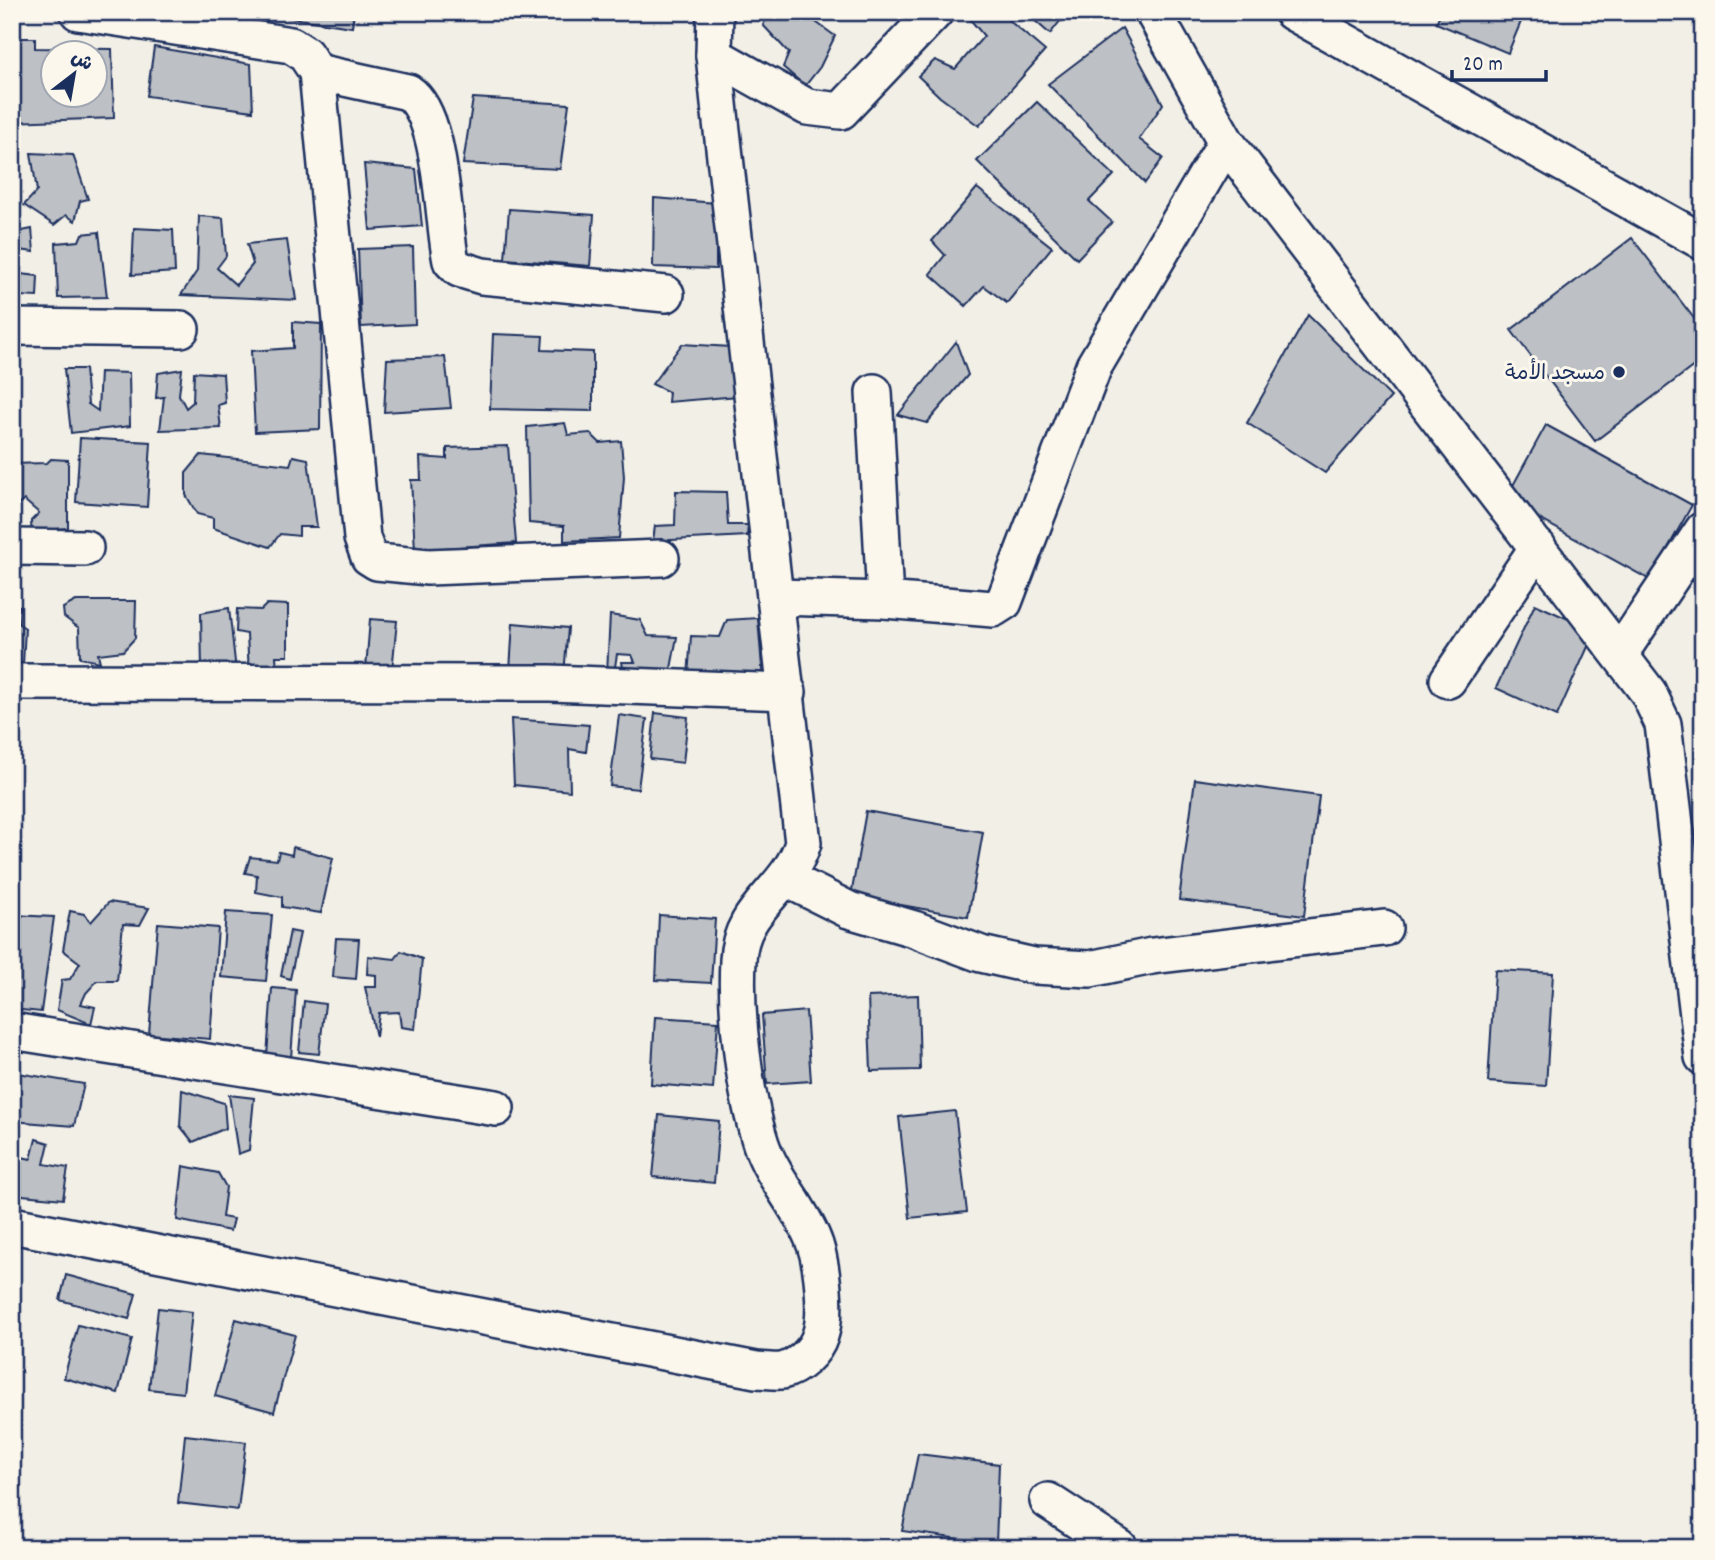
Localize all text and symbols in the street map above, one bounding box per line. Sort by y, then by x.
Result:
north arrow [38,38,108,108]
scale bar [1452,38,1547,82]
text: ش [65,45,97,79]
text: 20 m [1463,51,1503,81]
place label: مسجد الأمة [1505,358,1605,390]
marker: مسجد الأمة [1611,364,1627,380]

